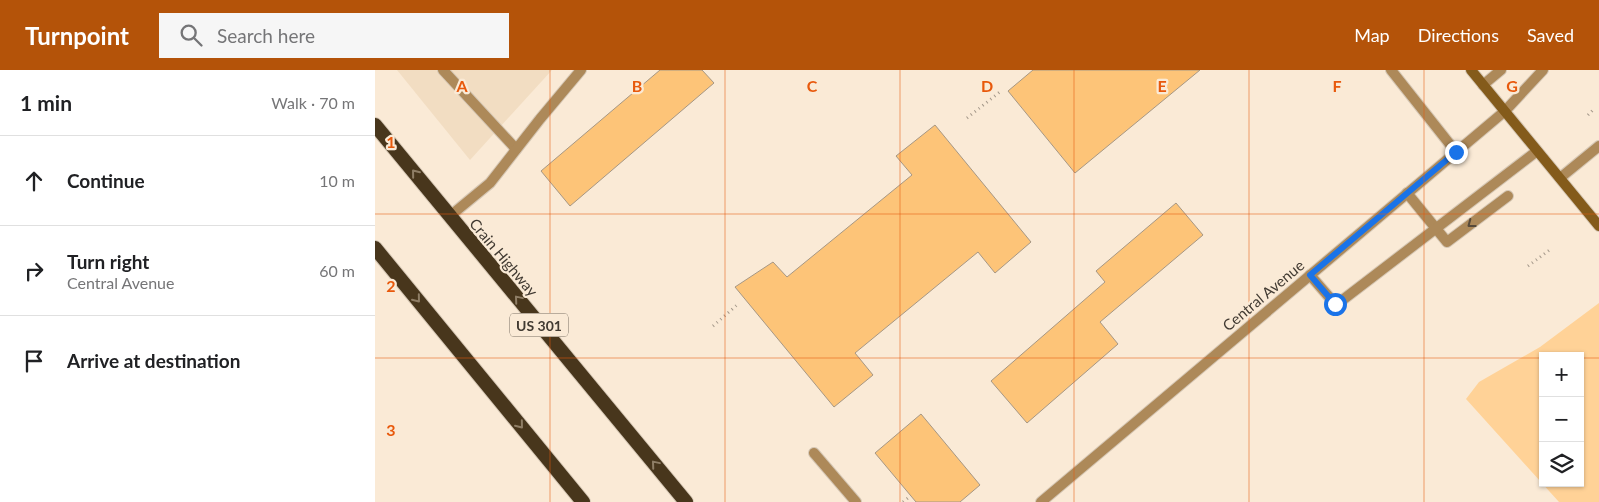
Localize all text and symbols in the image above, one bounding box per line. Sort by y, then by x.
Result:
search box [159,13,509,58]
text: Turnpoint [25,21,129,50]
icon: search [177,21,205,49]
text: Search here [217,24,315,47]
text: Map [1354,24,1390,46]
text: Directions [1418,24,1499,46]
text: Saved [1527,24,1574,46]
text: A [455,76,468,95]
text: B [632,76,642,95]
text: C [807,76,818,95]
text: D [981,76,993,95]
text: E [1157,76,1167,95]
text: F [1332,76,1342,95]
text: G [1506,76,1518,95]
text: 1 min [20,90,72,115]
text: Walk · 70 m [271,93,355,112]
text: 1 [386,132,396,151]
route end [1445,141,1468,164]
icon: ahead [20,167,48,195]
text: Continue [67,169,145,192]
one-way arrow [411,170,420,179]
text: 10 m [319,171,355,190]
street label: Crain Highway [466,214,542,300]
one-way arrow [1467,218,1477,227]
text: Turn right [67,250,149,273]
street label: Central Avenue [1219,256,1307,334]
icon: right [20,257,48,285]
text: 60 m [319,261,355,280]
text: Central Avenue [67,273,174,292]
text: 2 [386,276,396,295]
route start [1324,293,1347,316]
one-way arrow [412,294,421,303]
one-way arrow [515,296,524,305]
road number: US 301 [510,314,568,336]
icon: arrive [20,347,48,375]
text: Arrive at destination [67,349,240,372]
map controls [1539,352,1584,487]
button: + [1539,352,1584,397]
button: − [1539,397,1584,442]
one-way arrow [515,419,523,428]
text: 3 [386,420,396,439]
button: layers [1539,442,1584,487]
one-way arrow [652,461,661,470]

